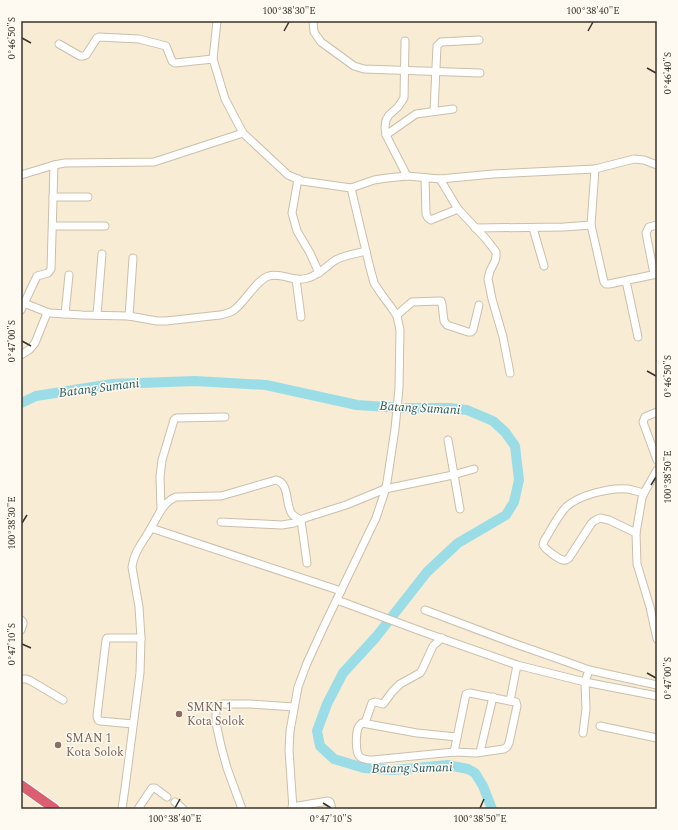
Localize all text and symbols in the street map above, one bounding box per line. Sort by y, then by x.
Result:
text: 100°38'30"E [262,3,316,19]
text: 100°38'40"E [566,3,620,19]
text: 0°46'50"S [4,17,20,59]
text: 0°46'40"S [660,52,676,94]
text: 0°47'00"S [4,320,20,362]
text: 0°46'50"S [660,355,676,397]
water label: Batang Sumani [57,373,141,403]
water label: Batang Sumani [379,396,461,420]
text: 100°38'50"E [660,450,676,504]
text: 100°38'30"E [4,496,20,550]
text: 0°47'10"S [4,623,20,665]
text: 0°47'00"S [660,657,676,699]
place label: SMKN 1 Kota Solok [187,698,245,731]
marker: SMKN 1 Kota Solok [174,709,184,719]
place label: SMAN 1 Kota Solok [66,729,124,762]
marker: SMAN 1 Kota Solok [53,740,63,750]
water label: Batang Sumani [371,757,453,779]
text: 100°38'40"E [148,811,202,827]
text: 0°47'10"S [310,811,352,827]
text: 100°38'50"E [453,811,507,827]

